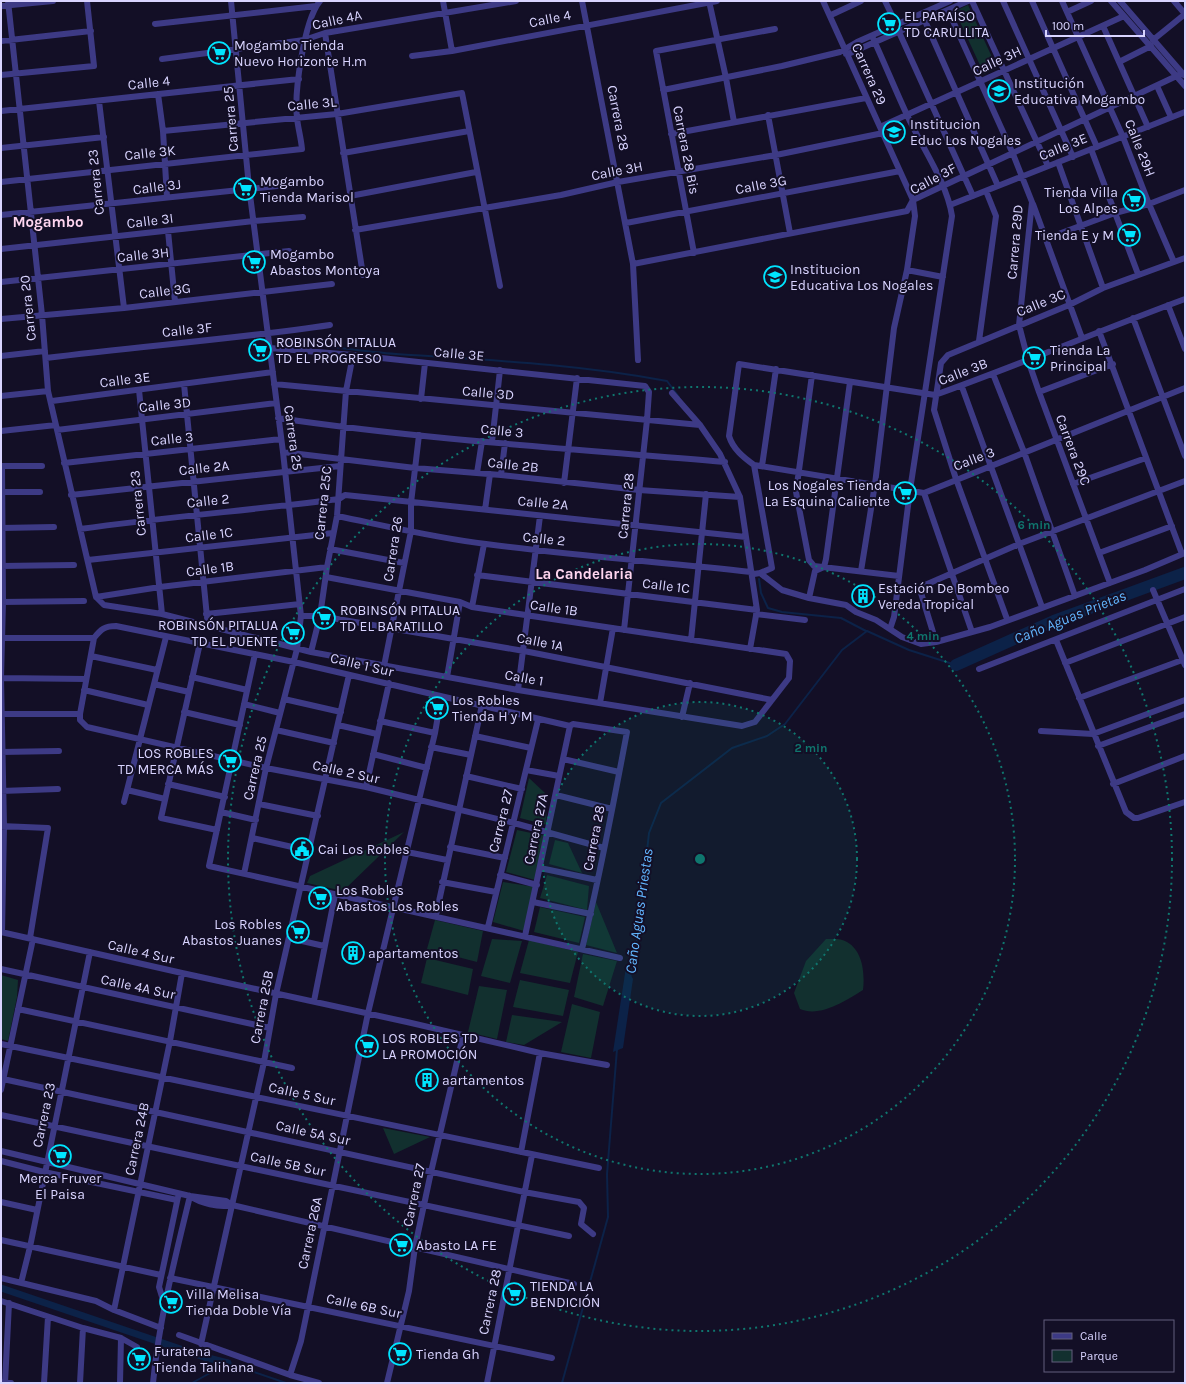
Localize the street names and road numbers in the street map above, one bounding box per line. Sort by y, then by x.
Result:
street label: Calle 4A [311,6,363,34]
street label: Calle 4 [528,7,573,31]
street label: Carrera 29 [848,40,890,108]
street label: Calle 3H [970,42,1024,80]
street label: Calle 4 [127,72,171,94]
street label: Carrera 28 [603,84,633,152]
street label: Carrera 25 [220,85,242,152]
street label: Calle 3L [287,93,338,115]
street label: Carrera 28 Bis [669,104,703,196]
street label: Calle 29H [1121,117,1159,179]
street label: Calle 3E [1036,130,1090,164]
street label: Calle 3K [124,142,177,164]
street label: Carrera 23 [84,148,108,216]
street label: Calle 3H [590,158,644,184]
street label: Calle 3F [907,160,959,198]
street label: Calle 3G [734,172,788,198]
street label: Calle 3J [132,176,182,198]
street label: Carrera 29D [1003,204,1027,280]
street label: Calle 3I [126,210,174,232]
street label: Calle 3H [116,244,170,266]
street label: Carrera 20 [16,274,40,342]
street label: Calle 3G [138,279,192,303]
street label: Calle 3C [1014,285,1068,321]
street label: Calle 3F [161,319,213,341]
street label: Calle 3E [433,343,485,365]
street label: Calle 3B [936,355,990,389]
street label: Calle 3E [99,368,151,392]
street label: Calle 3D [461,382,515,404]
street label: Calle 3D [138,394,192,416]
street label: Carrera 25 [280,404,306,472]
street label: Carrera 29C [1052,412,1094,488]
street label: Calle 3 [480,421,524,441]
street label: Calle 3 [150,428,194,450]
street label: Calle 3 [951,443,997,475]
street label: Calle 2B [487,454,539,476]
street label: Calle 2A [178,457,230,479]
street label: Carrera 25C [311,465,335,541]
street label: Carrera 23 [126,469,150,537]
street label: Carrera 28 [614,472,638,540]
street label: Calle 2 [186,490,230,512]
street label: Calle 2A [517,492,569,514]
street label: Carrera 26 [379,515,407,583]
street label: Calle 1C [184,524,234,546]
street label: Calle 2 [522,528,566,550]
street label: Calle 1B [185,558,235,580]
street label: Calle 1C [641,575,691,597]
street label: Calle 1B [529,596,579,620]
street label: Calle 1A [515,629,565,655]
street label: Calle 1 Sur [329,649,396,681]
street label: Calle 1 [503,666,545,690]
street label: Carrera 25 [239,734,271,802]
street label: Calle 2 Sur [311,757,382,788]
street label: Carrera 27 [485,787,517,854]
street label: Carrera 27A [520,792,552,866]
street label: Carrera 28 [579,804,609,872]
street label: Calle 4 Sur [106,936,177,968]
street label: Carrera 25B [247,969,277,1045]
street label: Calle 4A Sur [99,971,178,1003]
street label: Calle 5 Sur [267,1079,338,1110]
street label: Carrera 23 [29,1081,59,1149]
street label: Carrera 24B [121,1101,153,1177]
street label: Calle 5A Sur [274,1117,353,1149]
street label: Calle 5B Sur [249,1148,328,1180]
street label: Carrera 27 [399,1161,429,1228]
street label: Carrera 26A [294,1195,326,1271]
street label: Carrera 28 [475,1268,505,1336]
street label: Calle 6B Sur [325,1290,404,1322]

